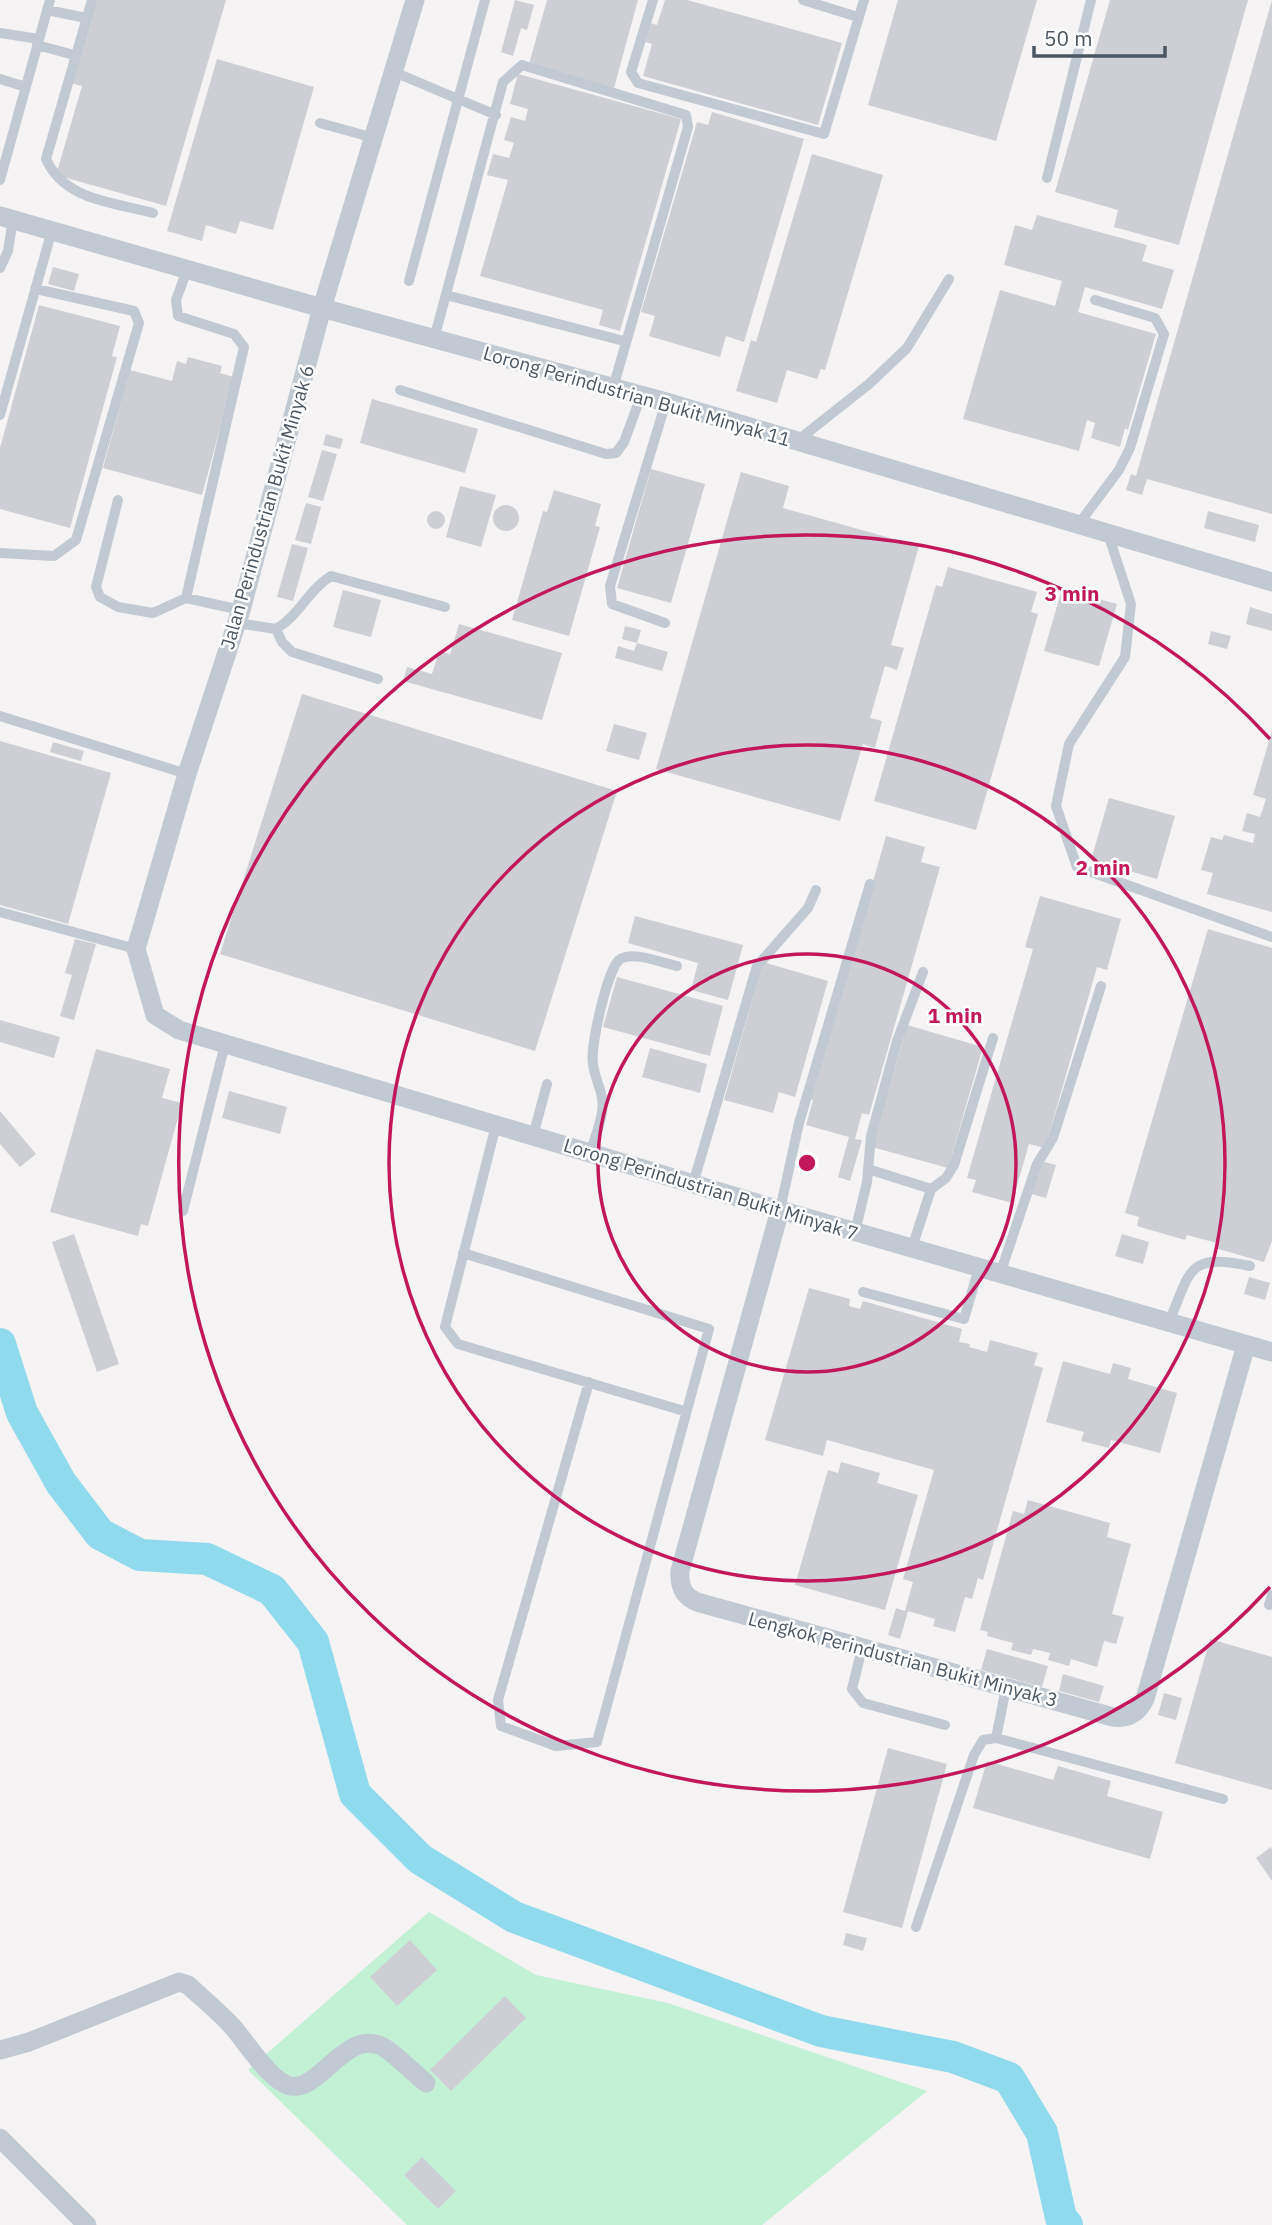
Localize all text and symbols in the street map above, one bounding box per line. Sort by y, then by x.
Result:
scale bar [1034,14,1165,58]
text: 50 m [1044,24,1093,52]
street label: Lorong Perindustrian Bukit Minyak 11 [481,341,793,451]
street label: Jalan Perindustrian Bukit Minyak 6 [215,362,319,652]
text: 3 min [1045,579,1099,607]
text: 2 min [1076,853,1130,881]
text: 1 min [928,1001,982,1029]
street label: Lorong Perindustrian Bukit Minyak 7 [561,1133,861,1245]
centre of rings [795,1151,819,1175]
street label: Lengkok Perindustrian Bukit Minyak 3 [746,1606,1060,1712]

